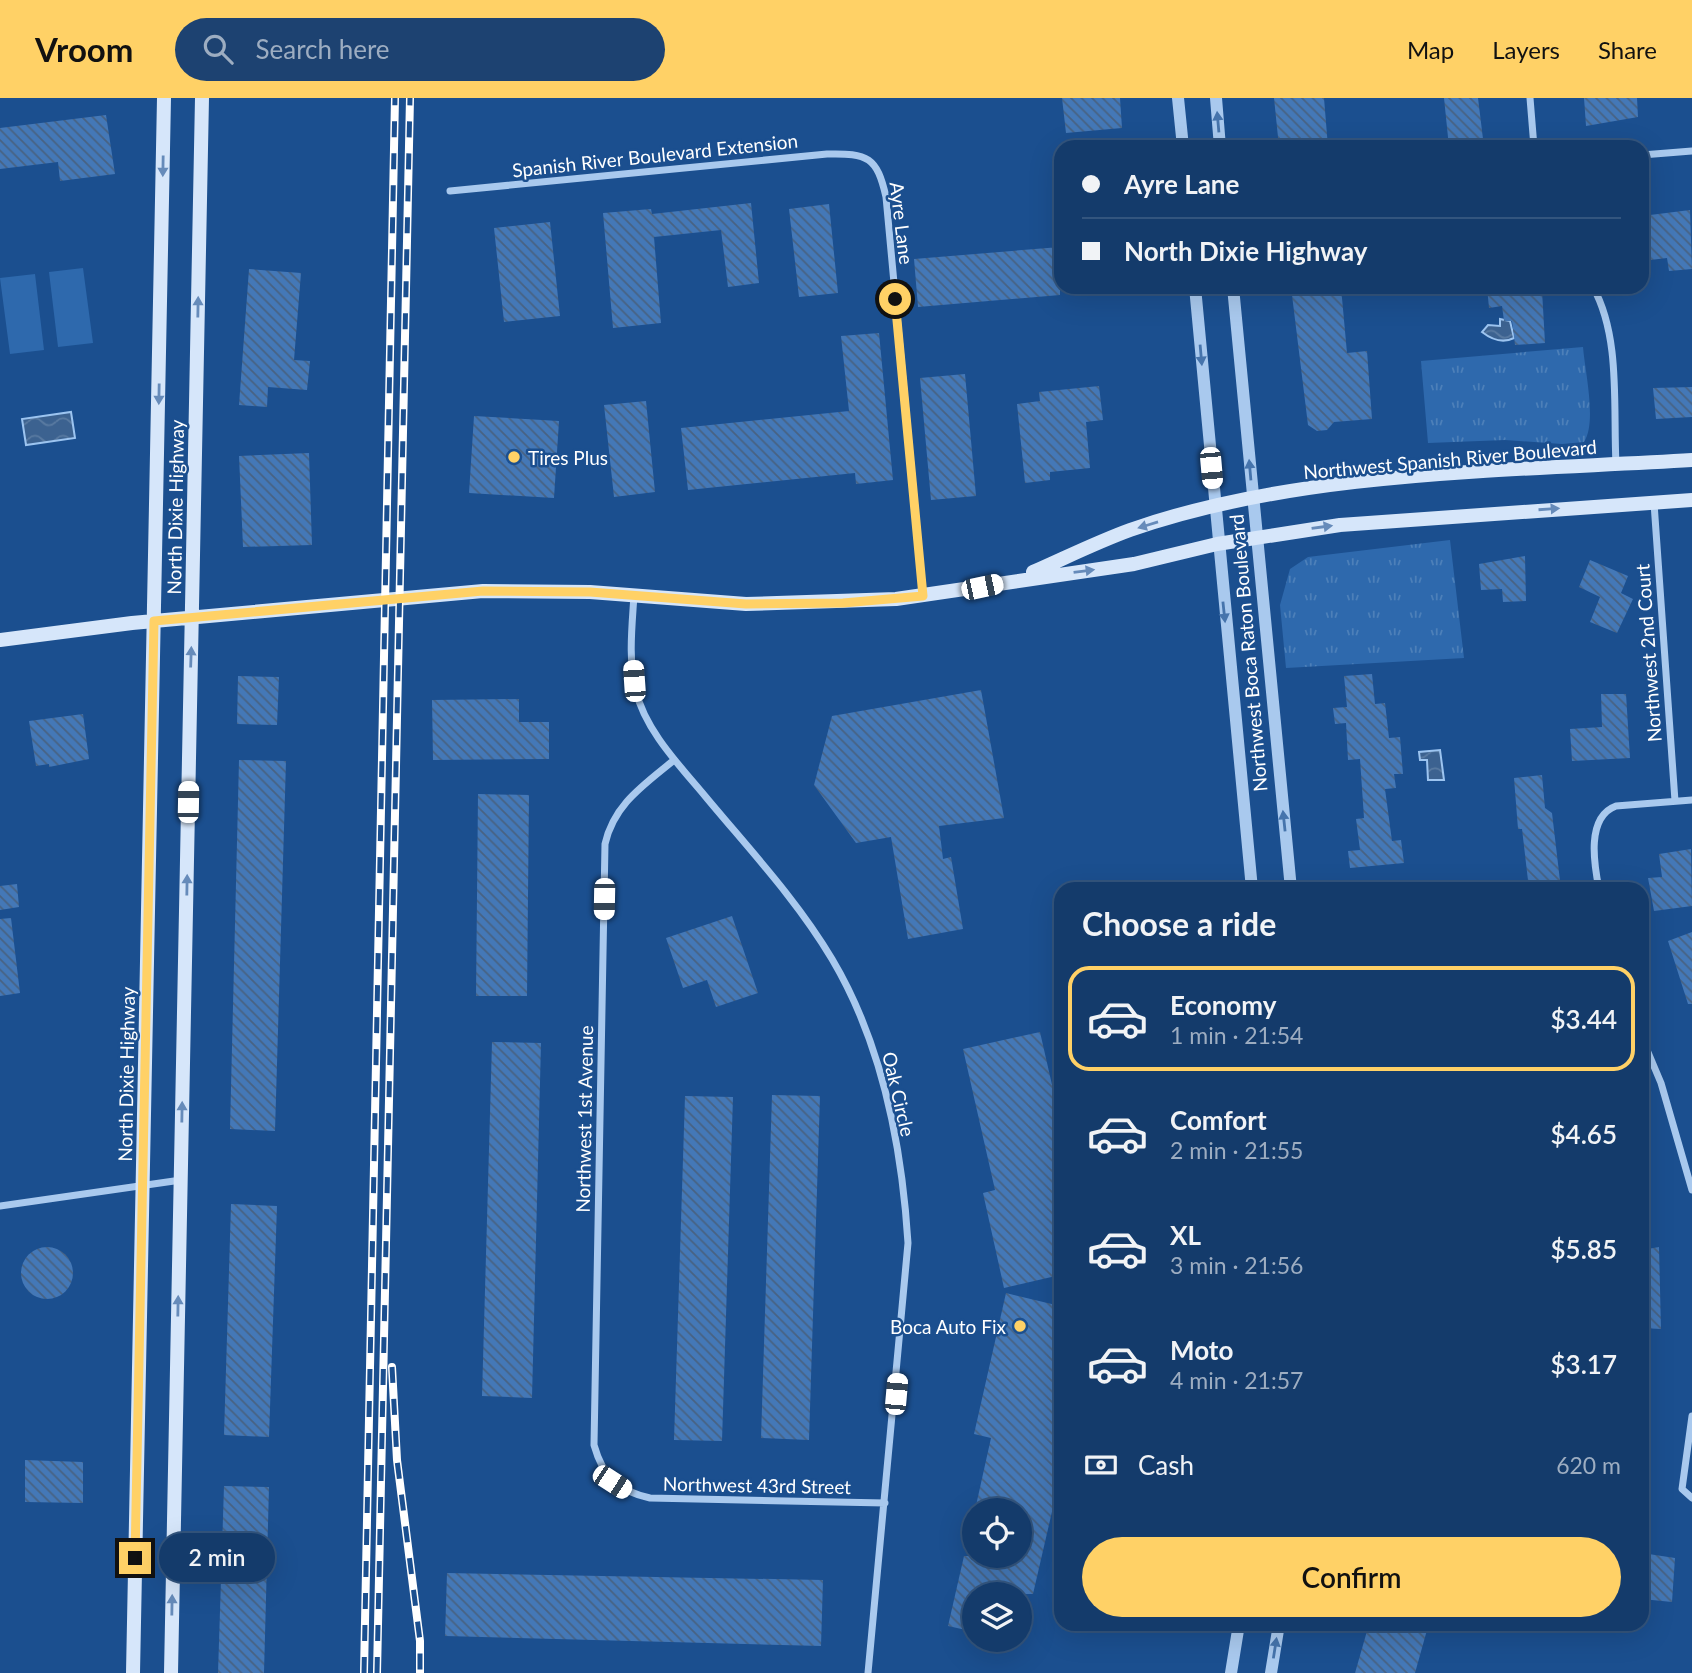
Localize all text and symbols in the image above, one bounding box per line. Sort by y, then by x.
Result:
search box [175,18,665,81]
text: Vroom [35,29,133,69]
icon: search [199,30,237,68]
text: Search here [255,33,390,65]
text: Map [1407,35,1454,64]
text: Layers [1492,35,1560,64]
text: Share [1598,35,1657,64]
one-way arrow [1212,111,1223,133]
street label: Spanish River Boulevard Extension [511,129,799,181]
one-way arrow [157,155,168,177]
text: Ayre Lane [1124,168,1239,200]
street label: Ayre Lane [886,180,918,266]
text: North Dixie Highway [1124,235,1367,267]
route start [879,283,911,315]
one-way arrow [192,296,204,318]
one-way arrow [1196,344,1207,366]
one-way arrow [153,383,164,405]
street label: North Dixie Highway [162,419,188,595]
street label: Northwest Spanish River Boulevard [1302,435,1598,483]
place label: Tires Plus [528,446,608,469]
car [1199,446,1224,490]
marker: Tires Plus [506,449,522,465]
one-way arrow [1244,459,1255,481]
one-way arrow [1538,504,1560,515]
street label: Northwest Boca Raton Boulevard [1224,513,1272,793]
one-way arrow [1138,520,1159,530]
one-way arrow [1311,522,1333,533]
street label: Northwest 2nd Court [1630,563,1666,743]
one-way arrow [1073,565,1095,576]
car [960,572,1005,602]
one-way arrow [1219,601,1230,623]
one-way arrow [186,646,197,668]
car [623,659,646,703]
car [178,781,199,823]
one-way arrow [1278,810,1289,832]
one-way arrow [181,873,192,895]
car [594,878,615,920]
text: Choose a ride [1082,904,1276,943]
street label: North Dixie Highway [113,986,139,1162]
icon: car [1086,987,1149,1050]
text: Economy [1170,989,1276,1021]
text: $3.44 [1551,1003,1617,1035]
text: 1 min · 21:54 [1170,1021,1303,1049]
street label: Northwest 1st Avenue [571,1025,597,1213]
street label: Oak Circle [878,1049,920,1139]
one-way arrow [176,1101,188,1123]
icon: car [1086,1102,1149,1165]
text: Comfort [1170,1104,1267,1136]
text: $4.65 [1551,1118,1617,1150]
text: 2 min · 21:55 [1170,1136,1303,1164]
icon: car [1086,1217,1149,1280]
text: XL [1170,1219,1201,1251]
text: $5.85 [1551,1233,1617,1265]
text: 3 min · 21:56 [1170,1251,1303,1279]
one-way arrow [173,1295,184,1317]
place label: Boca Auto Fix [890,1315,1007,1338]
marker: Boca Auto Fix [1012,1318,1028,1334]
icon: car [1086,1332,1149,1395]
text: Moto [1170,1334,1233,1366]
text: $3.17 [1551,1348,1617,1380]
text: 4 min · 21:57 [1170,1366,1303,1394]
car [884,1372,909,1416]
icon: cash [1082,1446,1120,1484]
text: Cash [1138,1449,1194,1481]
text: 620 m [1556,1451,1621,1479]
car [589,1462,636,1502]
street label: Northwest 43rd Street [663,1472,851,1498]
map controls [962,1498,1032,1652]
button: locate [962,1498,1032,1568]
callout: 2 min [160,1534,275,1582]
button: Confirm [1082,1537,1621,1617]
route end [119,1542,151,1574]
text: 2 min [189,1543,245,1571]
button: layers [962,1582,1032,1652]
one-way arrow [167,1594,178,1616]
one-way arrow [1270,1637,1281,1659]

